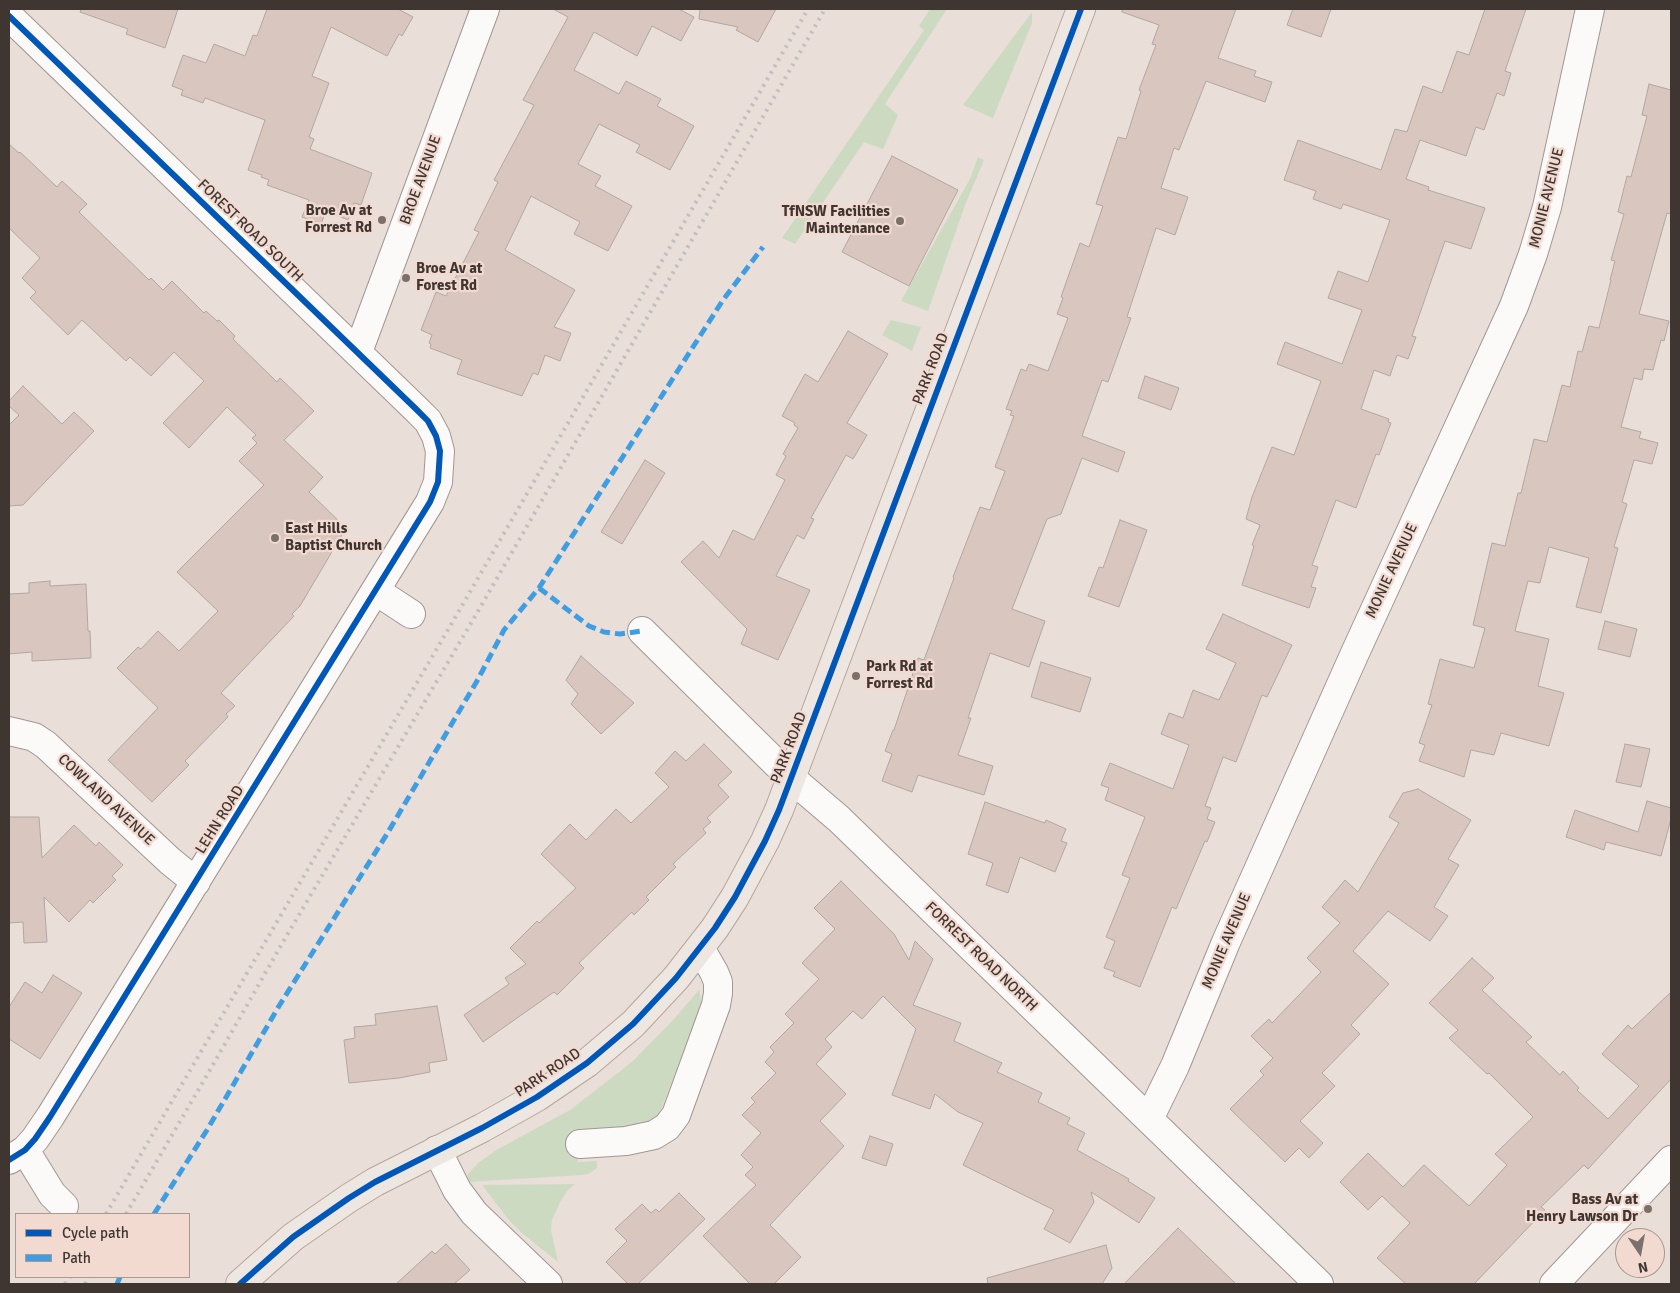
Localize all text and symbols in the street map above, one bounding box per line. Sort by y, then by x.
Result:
street label: BROE AVENUE [397,133,445,227]
street label: MONIE AVENUE [1526,146,1568,250]
street label: FOREST ROAD SOUTH [193,176,307,286]
place label: Broe Av at Forrest Rd [305,202,372,237]
place label: TfNSW Facilities Maintenance [782,203,890,238]
marker: Broe Av at Forrest Rd [376,214,388,226]
marker: TfNSW Facilities Maintenance [894,215,906,227]
place label: Broe Av at Forest Rd [416,260,482,295]
marker: Broe Av at Forest Rd [400,272,412,284]
street label: PARK ROAD [909,331,953,407]
place label: East Hills Baptist Church [285,520,382,555]
street label: MONIE AVENUE [1362,521,1422,621]
marker: East Hills Baptist Church [269,532,281,544]
place label: Park Rd at Forrest Rd [866,658,933,693]
marker: Park Rd at Forrest Rd [850,670,862,682]
street label: PARK ROAD [767,710,811,786]
street label: COWLAND AVENUE [54,751,158,849]
street label: LEHN ROAD [192,783,248,857]
street label: MONIE AVENUE [1199,890,1255,992]
street label: FORREST ROAD NORTH [921,899,1041,1015]
street label: PARK ROAD [512,1044,584,1102]
place label: Bass Av at Henry Lawson Dr [1526,1191,1638,1226]
marker: Bass Av at Henry Lawson Dr [1642,1203,1654,1215]
legend [15,1213,190,1278]
text: Cycle path [62,1224,129,1242]
north arrow [1615,1228,1665,1278]
text: Path [62,1249,91,1267]
text: N [1636,1258,1650,1277]

